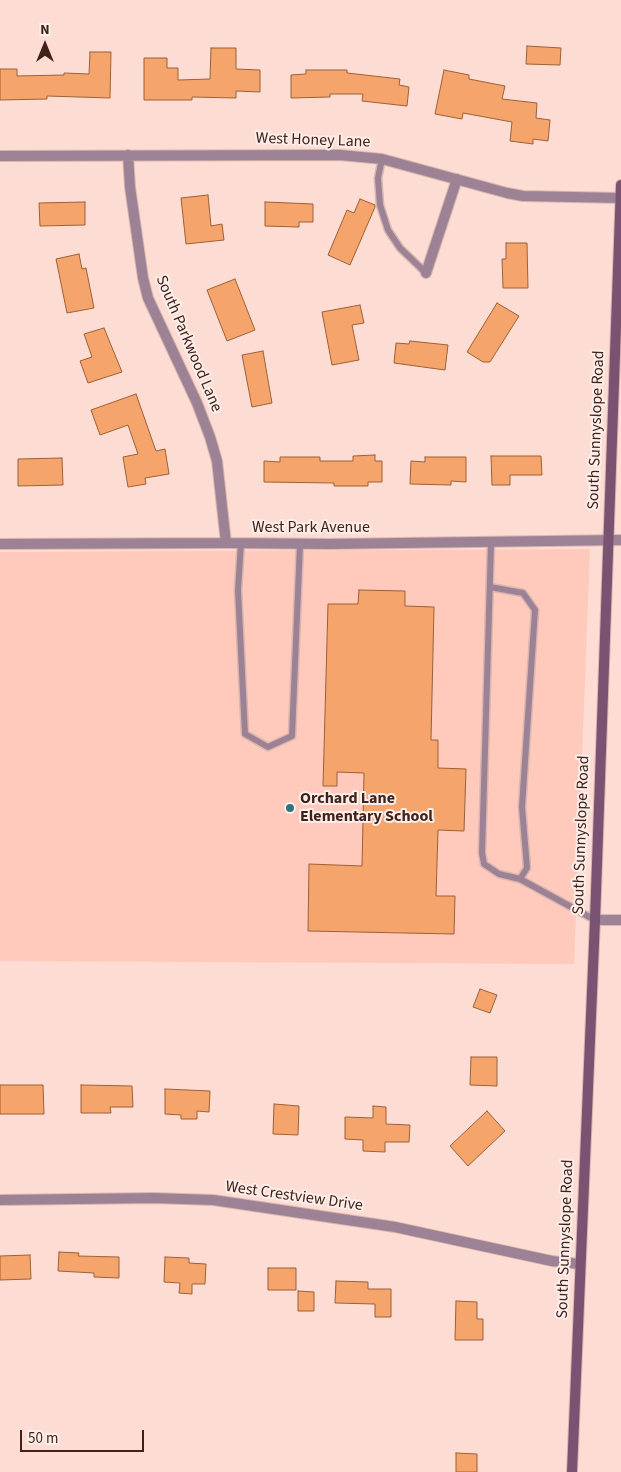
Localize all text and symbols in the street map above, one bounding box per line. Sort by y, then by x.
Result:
north arrow [20,20,70,70]
text: N [40,20,50,40]
street label: West Honey Lane [255,129,371,153]
street label: South Parkwood Lane [151,273,225,415]
street label: South Sunnyslope Road [585,350,609,510]
street label: West Park Avenue [252,518,370,538]
street label: South Sunnyslope Road [570,755,594,915]
place label: Orchard Lane Elementary School [300,789,433,827]
marker: Orchard Lane Elementary School [284,802,296,814]
street label: South Sunnyslope Road [554,1159,578,1319]
street label: West Crestview Drive [224,1178,364,1216]
scale bar [22,1420,146,1452]
text: 50 m [28,1428,58,1449]

